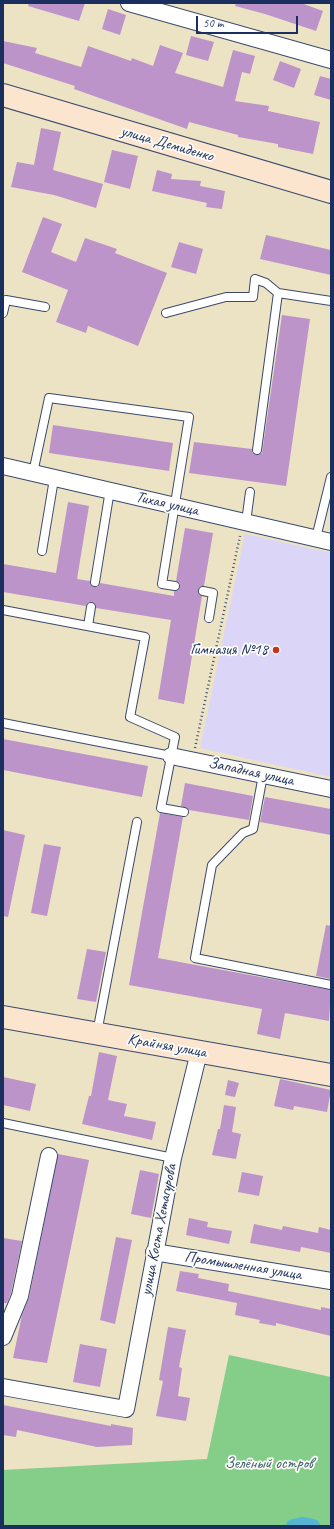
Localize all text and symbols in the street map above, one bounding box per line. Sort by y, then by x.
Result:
scale bar [198,8,300,34]
text: 50 m [203,15,223,31]
street label: улица Демиденко [119,122,215,166]
street label: Тихая улица [134,487,200,521]
place label: Гимназия №18 [190,640,268,660]
marker: Гимназия №18 [271,645,281,655]
street label: Западная улица [206,754,296,790]
street label: Крайняя улица [126,1030,208,1062]
street label: улица Коста Хетагурова [137,1163,181,1297]
street label: Промышленная улица [183,1247,303,1285]
park label: Зелёный остров [225,1454,313,1474]

